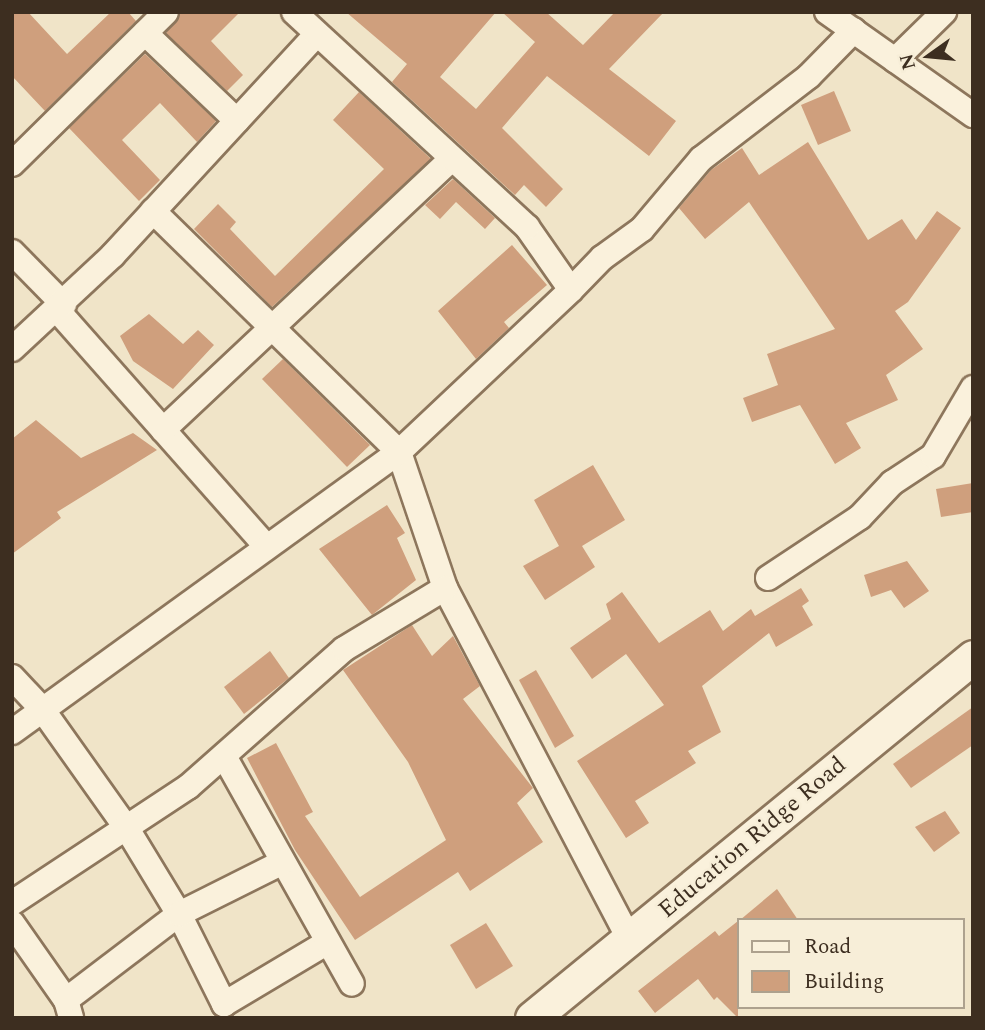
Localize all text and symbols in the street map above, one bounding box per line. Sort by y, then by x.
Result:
north arrow [894,21,964,91]
text: N [892,50,924,73]
street label: Education Ridge Road [653,751,853,925]
legend [736,918,964,1009]
text: Road [804,931,851,963]
text: Building [804,966,884,998]

